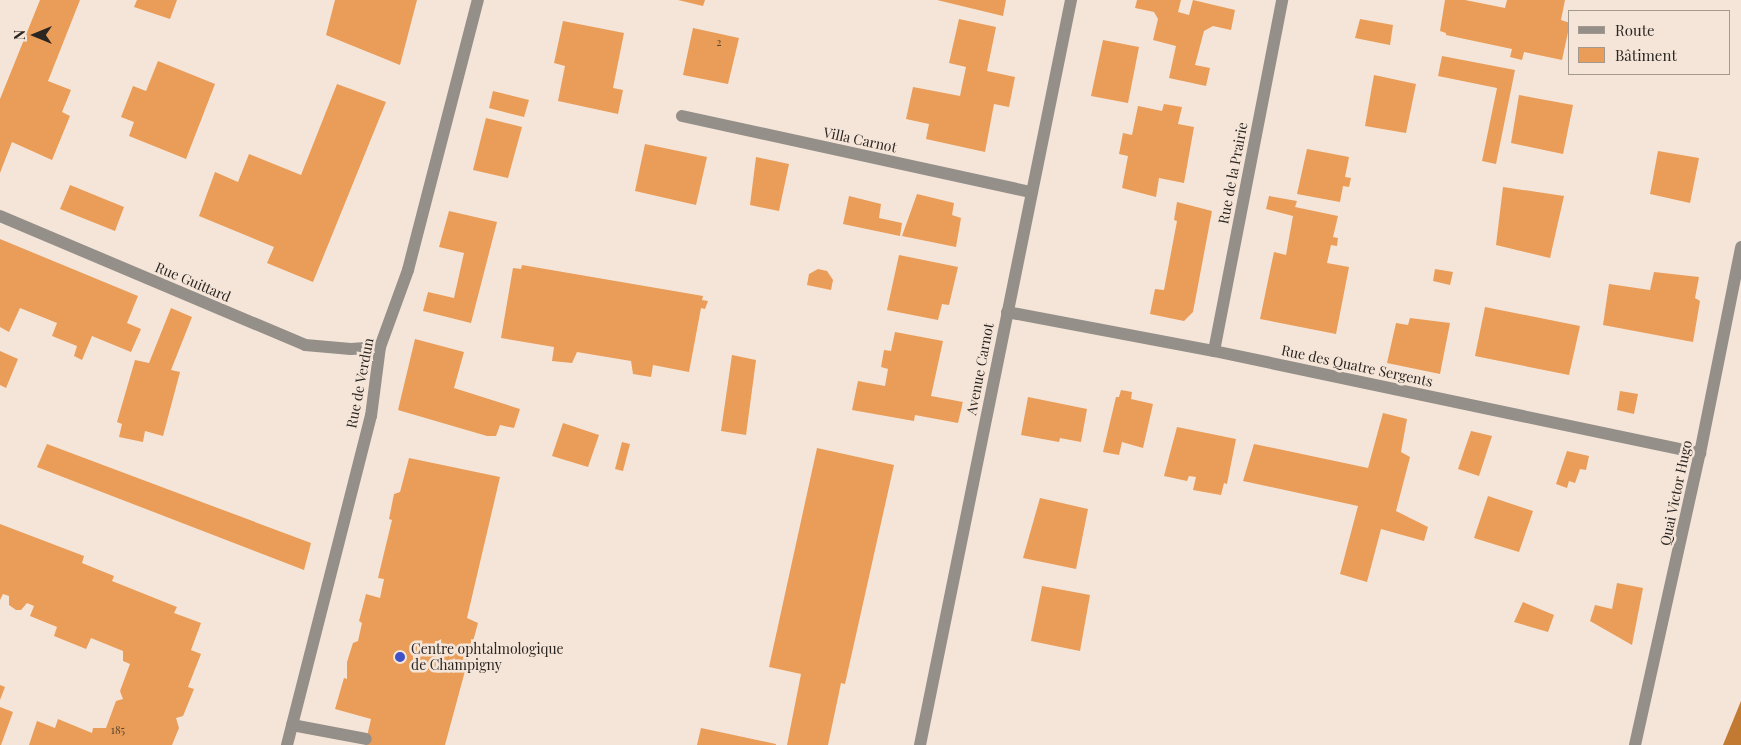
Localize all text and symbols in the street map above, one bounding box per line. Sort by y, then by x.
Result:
north arrow [10,10,60,60]
legend [1568,10,1731,75]
text: Route [1615,20,1655,40]
text: N [10,30,29,40]
house number: 2 [716,35,722,49]
text: Bâtiment [1615,45,1677,65]
street label: Rue de la Prairie [1215,120,1251,226]
street label: Villa Carnot [822,124,898,156]
street label: Rue Guittard [153,259,233,305]
street label: Avenue Carnot [963,322,997,416]
street label: Rue de Verdun [343,336,377,430]
street label: Rue des Quatre Sergents [1280,342,1434,390]
street label: Quai Victor Hugo [1657,438,1695,548]
place label: Centre ophtalmologique de Champigny [411,641,564,674]
marker: Centre ophtalmologique de Champigny [393,650,407,664]
house number: 185 [111,723,125,737]

